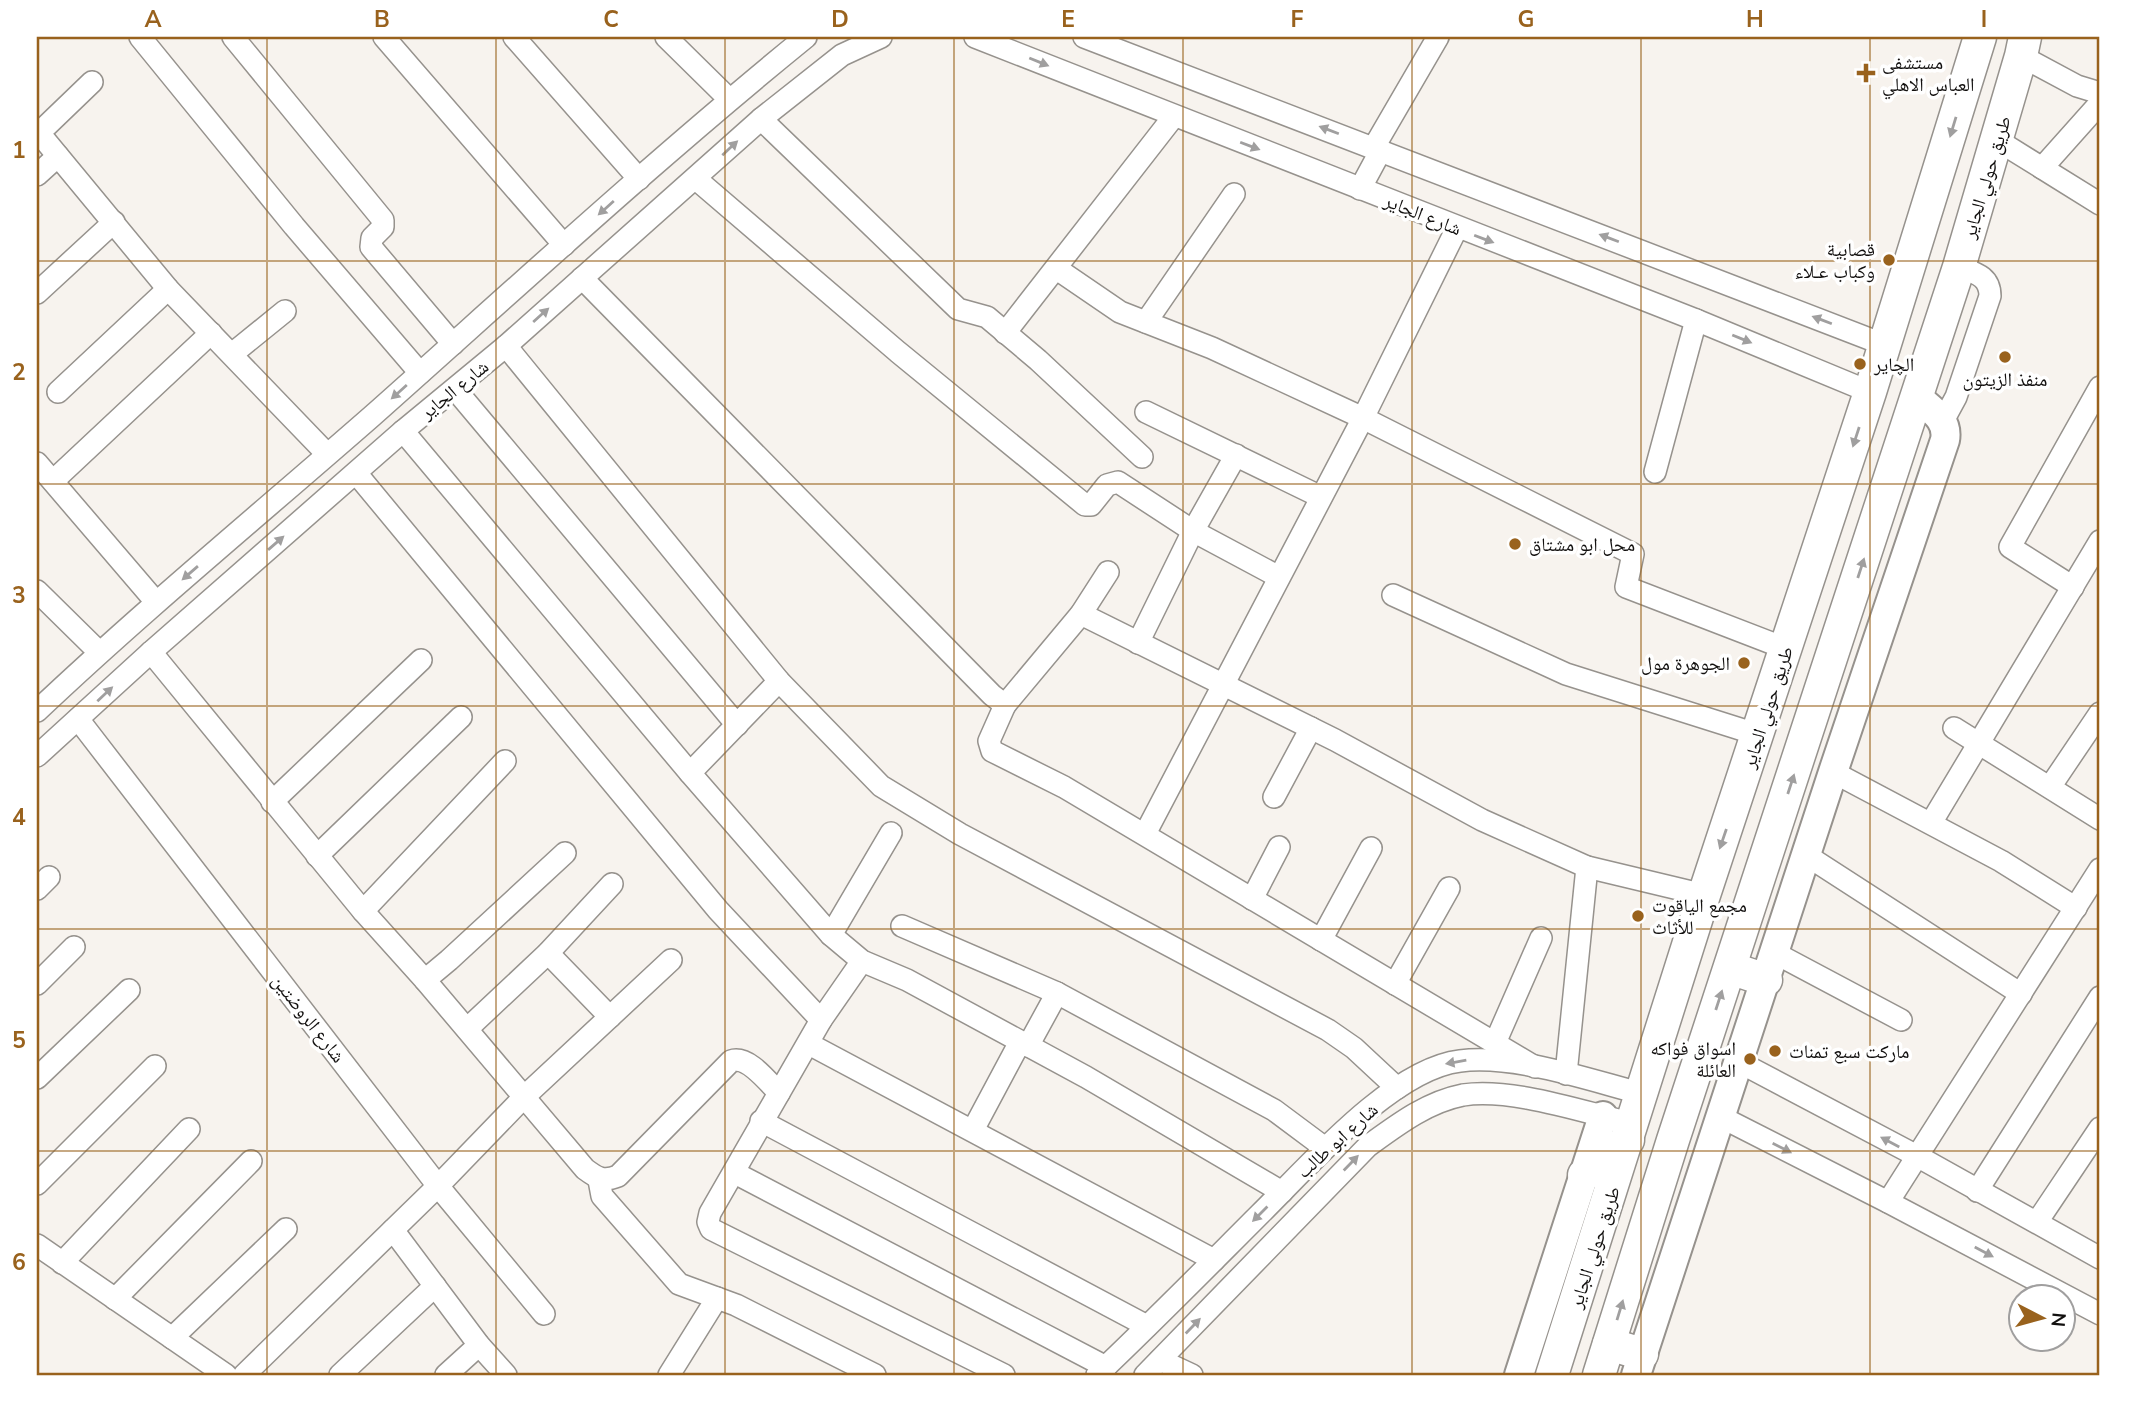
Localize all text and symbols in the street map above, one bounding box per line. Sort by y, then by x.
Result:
text: A [144,4,162,35]
text: B [374,4,390,35]
text: C [603,4,619,35]
text: D [831,4,849,35]
text: E [1061,4,1075,35]
text: F [1291,4,1304,35]
text: G [1518,4,1534,35]
text: H [1746,4,1764,35]
text: I [1981,4,1987,35]
place label: مستشفى العباس الاهلي [1882,50,1975,100]
one-way arrow [1028,56,1049,67]
marker: مستشفى العباس الاهلي [1856,63,1876,83]
street label: طريق حولي الجاير [1956,113,2020,243]
one-way arrow [1947,116,1957,137]
one-way arrow [1318,124,1339,135]
text: 1 [12,135,26,166]
one-way arrow [721,140,738,156]
one-way arrow [1240,140,1261,151]
street label: شارع الجاير [1379,187,1465,242]
one-way arrow [597,200,614,215]
one-way arrow [1474,233,1495,244]
one-way arrow [1599,233,1620,244]
place label: قصابية وكباب عـلاء [1795,237,1875,285]
marker: قصابية وكباب عـلاء [1881,252,1897,268]
one-way arrow [532,307,550,323]
one-way arrow [1811,315,1832,326]
one-way arrow [1731,334,1752,345]
marker: منفذ الزيتون [1997,349,2013,365]
place label: الچاير [1873,352,1914,378]
street label: شارع الجاير [414,354,494,426]
marker: الچاير [1852,356,1868,372]
text: 2 [12,357,26,388]
place label: منفذ الزيتون [1962,367,2048,393]
one-way arrow [390,384,408,400]
one-way arrow [1850,427,1860,448]
place label: محل ابو مشتاق [1529,532,1635,558]
one-way arrow [267,536,284,551]
marker: محل ابو مشتاق [1507,536,1523,552]
one-way arrow [1856,557,1866,578]
one-way arrow [181,565,198,580]
text: 3 [12,580,26,611]
street label: طريق حولي الجاير [1736,643,1802,773]
place label: الجوهرة مول [1641,651,1730,677]
marker: الجوهرة مول [1736,655,1752,671]
one-way arrow [96,686,113,702]
one-way arrow [1786,774,1797,795]
text: 4 [12,802,26,833]
one-way arrow [1717,829,1728,850]
place label: مجمع الياقوت للأثاث [1652,893,1747,941]
marker: مجمع الياقوت للأثاث [1630,908,1646,924]
street label: شارع الروضتين [265,969,351,1068]
one-way arrow [1715,990,1725,1011]
text: 5 [12,1025,26,1056]
place label: اسواق فواكه العائلة [1651,1036,1736,1084]
place label: ماركت سبع تمنات [1789,1039,1909,1065]
marker: ماركت سبع تمنات [1767,1043,1783,1059]
marker: اسواق فواكه العائلة [1742,1051,1758,1067]
one-way arrow [1445,1057,1467,1068]
street label: شارع ابو طالب [1291,1097,1384,1184]
one-way arrow [1880,1136,1900,1148]
one-way arrow [1772,1142,1792,1154]
one-way arrow [1343,1155,1359,1172]
street label: طريق حولي الجاير [1563,1183,1629,1313]
one-way arrow [1252,1206,1269,1222]
text: 6 [12,1247,26,1278]
one-way arrow [1974,1247,1994,1258]
north arrow [2008,1282,2078,1352]
one-way arrow [1615,1299,1626,1320]
text: N [2044,1311,2072,1328]
one-way arrow [1184,1318,1200,1335]

